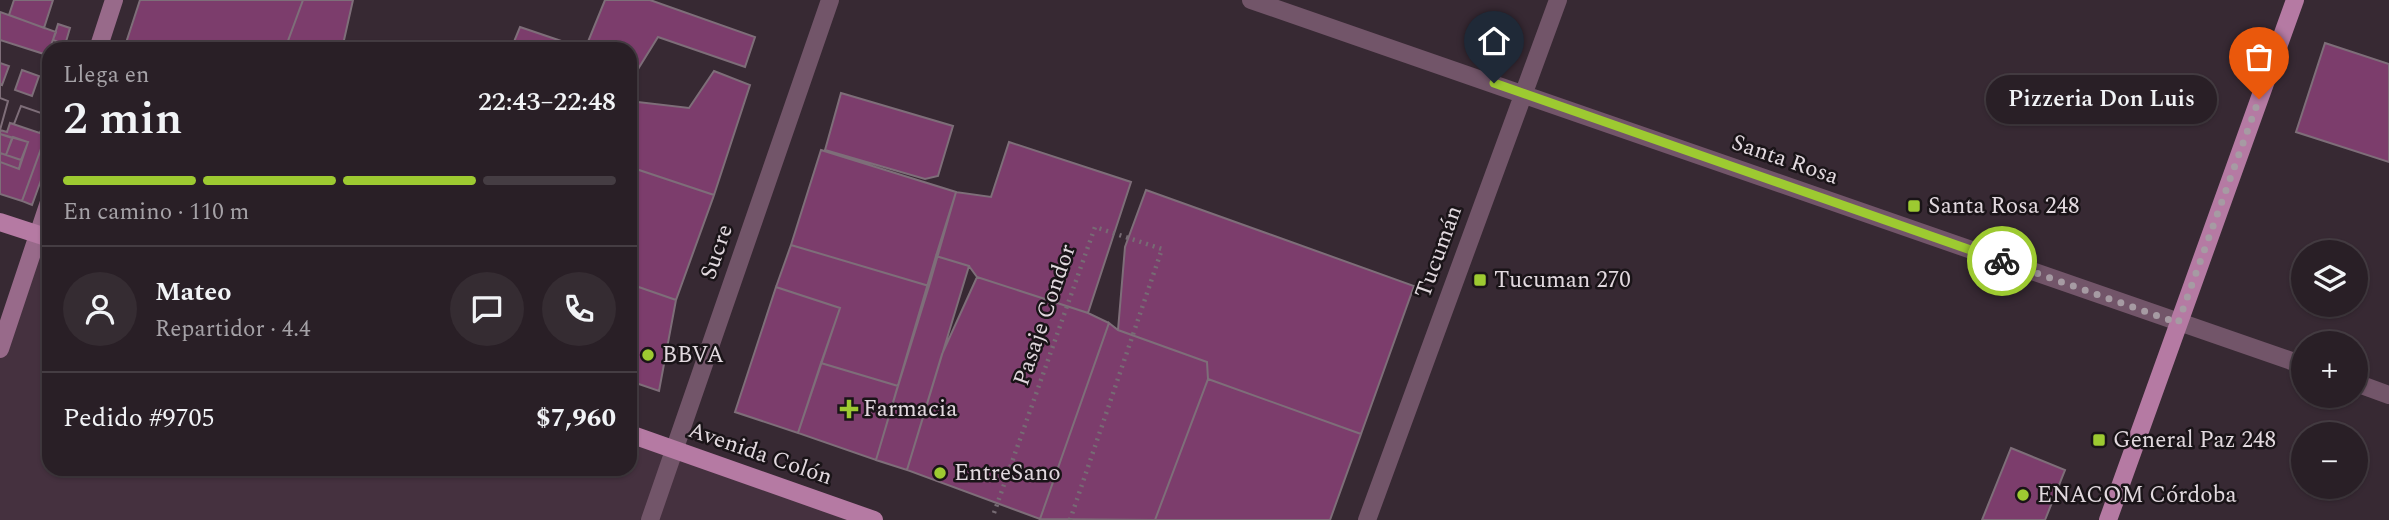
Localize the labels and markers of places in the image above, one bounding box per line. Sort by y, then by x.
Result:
pin [1464,11,1524,83]
pin [2229,27,2289,99]
callout: Pizzeria Don Luis [1986,74,2217,124]
place label: Santa Rosa 248 [1928,189,2080,224]
marker: Santa Rosa 248 [1906,198,1922,214]
place label: Tucuman 270 [1494,263,1631,298]
marker: Tucuman 270 [1472,272,1488,288]
place label: BBVA [662,338,724,373]
marker: BBVA [640,347,656,363]
place label: Farmacia [863,392,957,427]
marker: Farmacia [841,401,857,417]
place label: General Paz 248 [2113,423,2276,458]
marker: General Paz 248 [2091,432,2107,448]
place label: EntreSano [954,456,1061,491]
marker: EntreSano [932,465,948,481]
place label: ENACOM Córdoba [2037,478,2237,513]
marker: ENACOM Córdoba [2015,487,2031,503]

